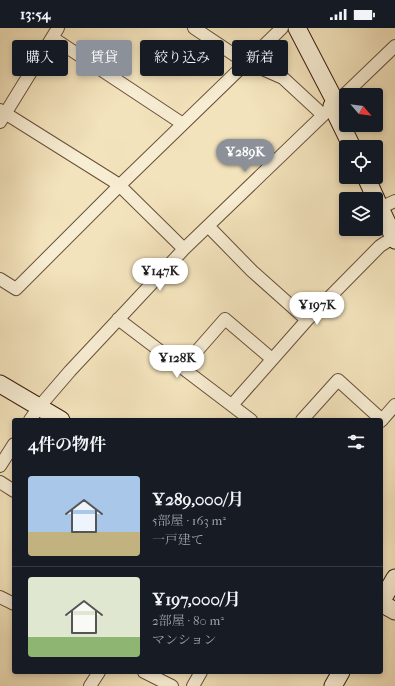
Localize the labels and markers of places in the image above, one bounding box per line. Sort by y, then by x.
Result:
pin: ¥289K [217,139,273,173]
pin: ¥147K [132,258,188,292]
pin: ¥197K [289,292,345,326]
pin: ¥128K [149,345,205,379]

